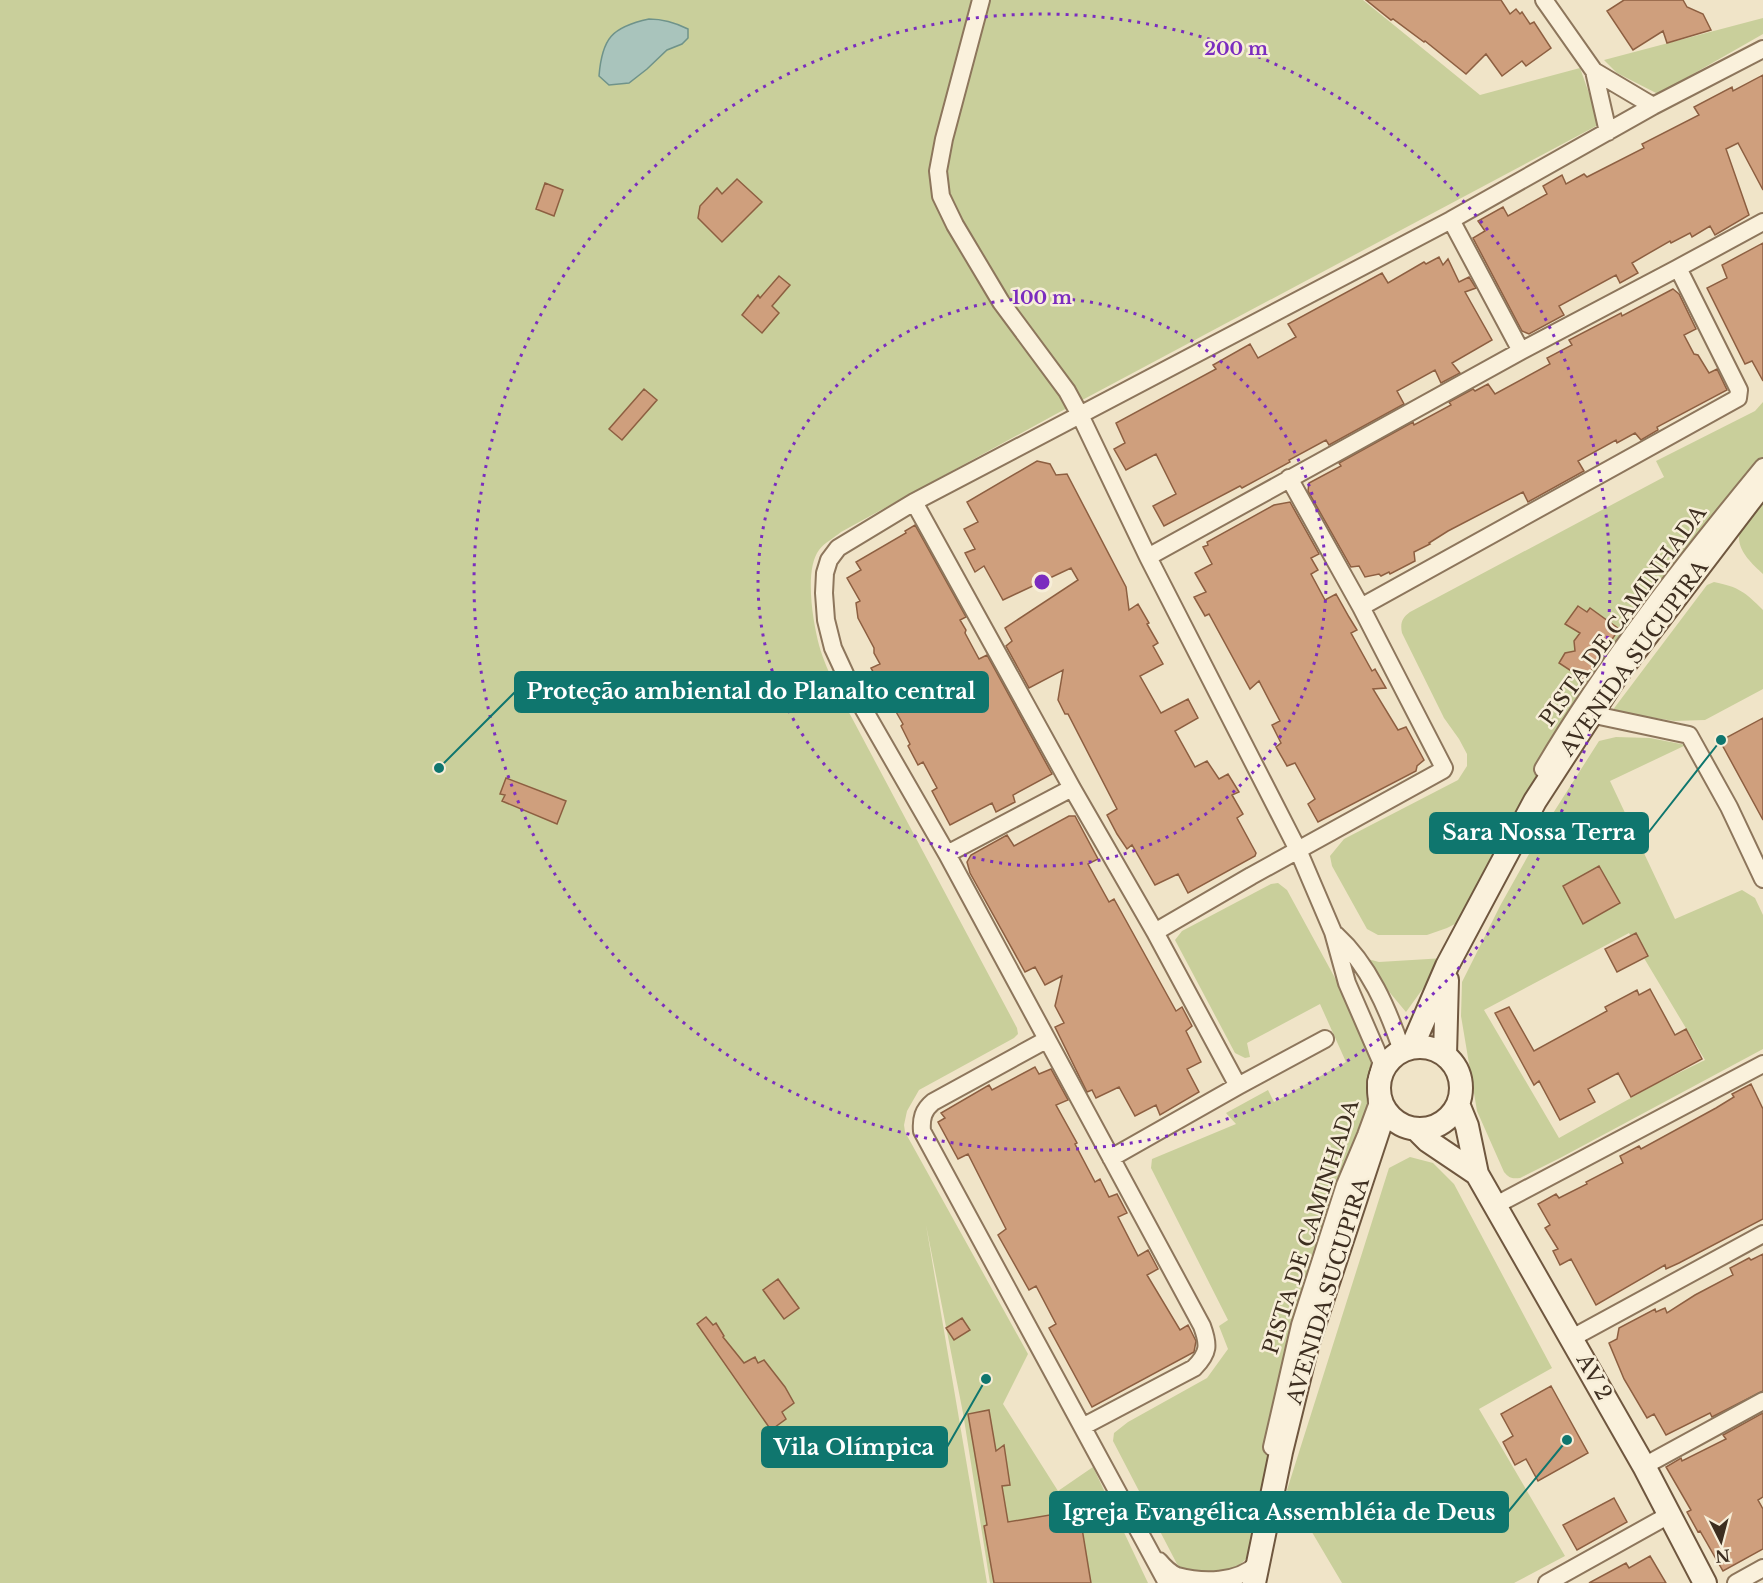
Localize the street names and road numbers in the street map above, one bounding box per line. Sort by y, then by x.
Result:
street label: PISTA DE CAMINHADA [1534,500,1712,731]
street label: AVENIDA SUCUPIRA [1554,554,1714,762]
street label: PISTA DE CAMINHADA [1257,1096,1365,1358]
street label: AVENIDA SUCUPIRA [1281,1174,1375,1408]
street label: AV 2 [1570,1348,1617,1405]

